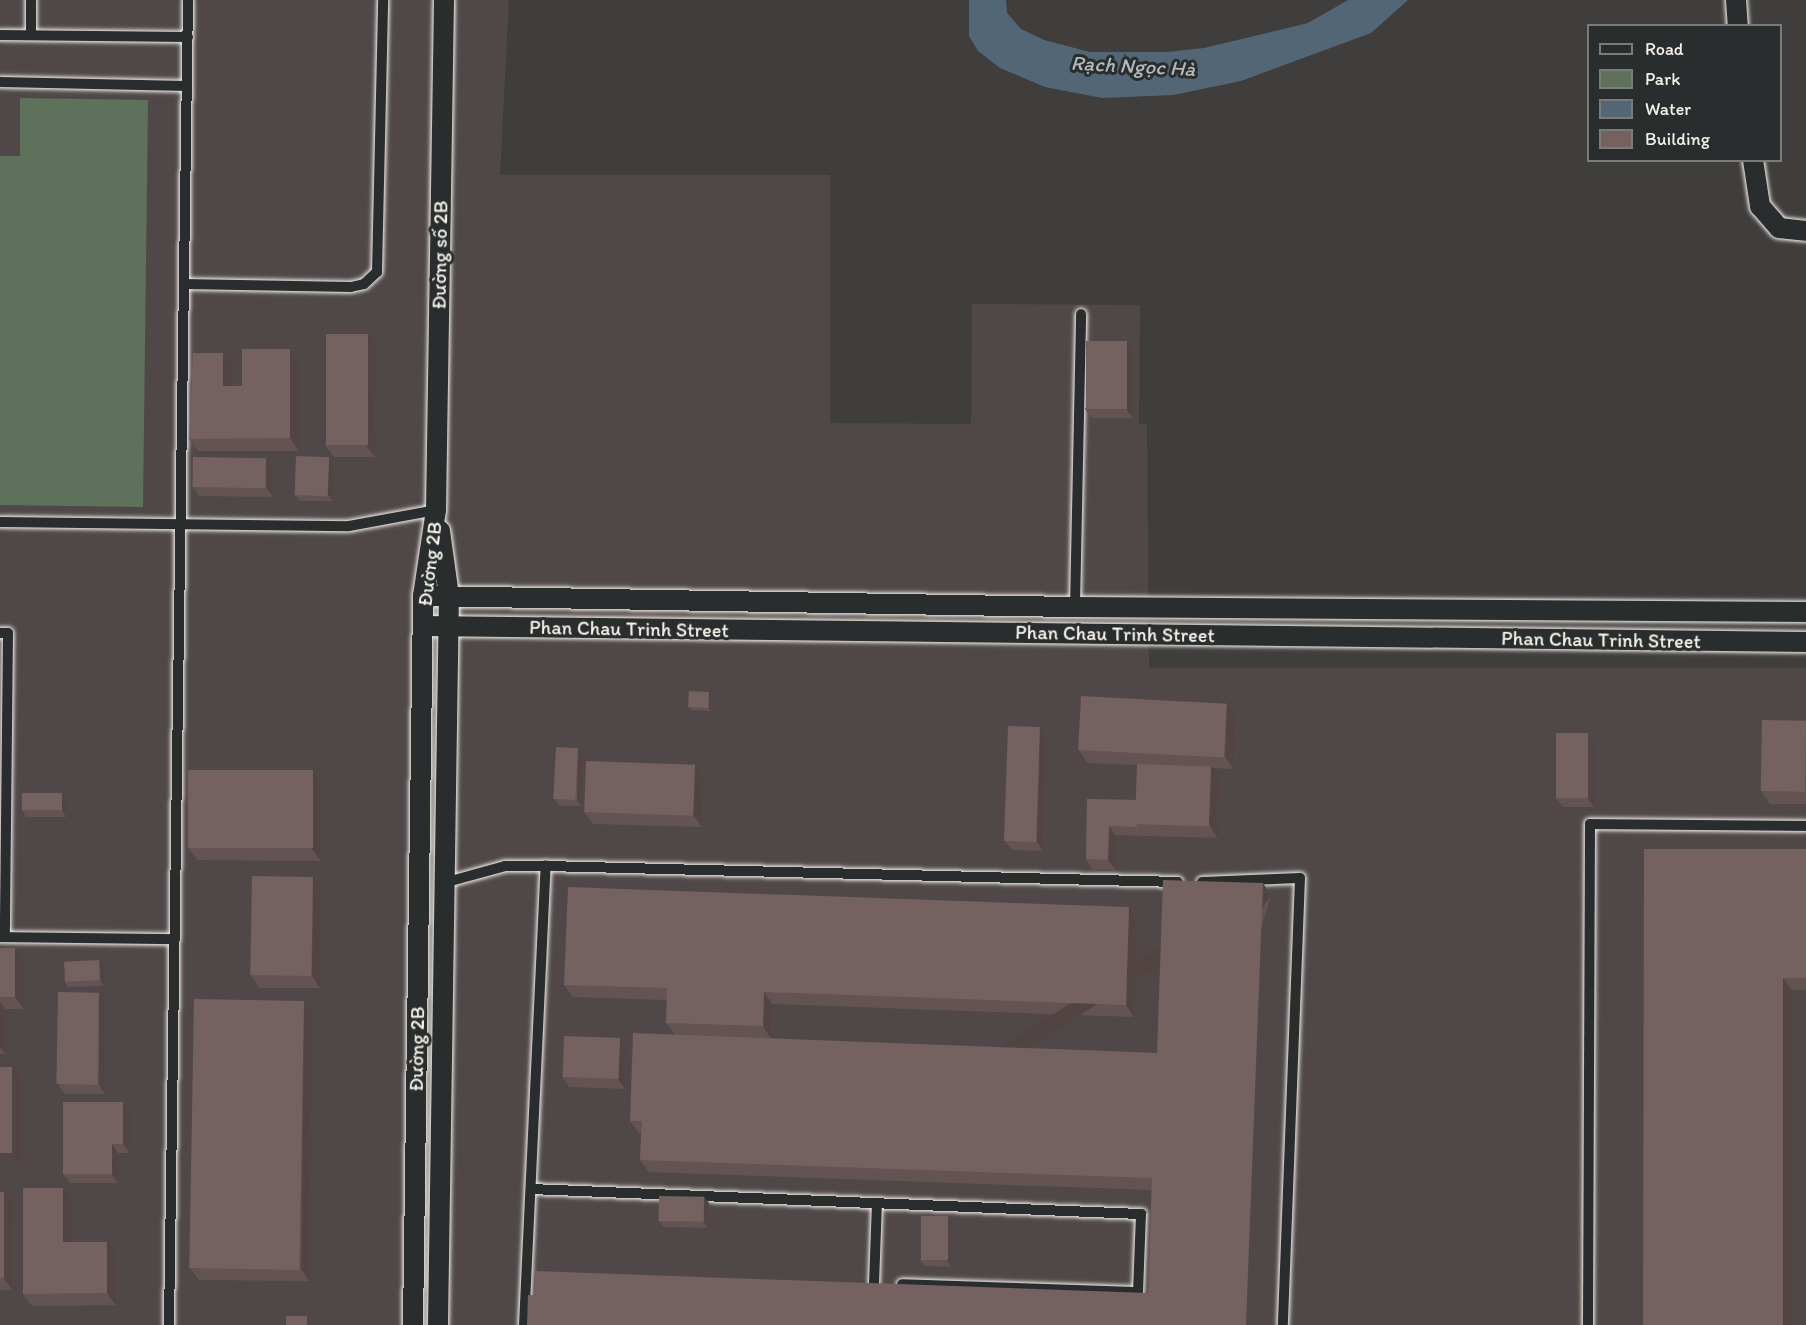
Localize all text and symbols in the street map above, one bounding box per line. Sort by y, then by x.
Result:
legend [1587,24,1782,162]
text: Road [1645,38,1684,60]
water label: Rạch Ngọc Hà [1070,50,1196,82]
text: Park [1645,68,1680,90]
text: Water [1645,98,1691,120]
text: Building [1645,128,1710,150]
street label: Đường số 2B [427,200,453,310]
street label: Đường 2B [413,520,447,608]
street label: Phan Chau Trinh Street [529,615,729,643]
street label: Phan Chau Trinh Street [1015,620,1215,648]
street label: Phan Chau Trinh Street [1501,626,1701,654]
street label: Đường 2B [404,1006,430,1092]

